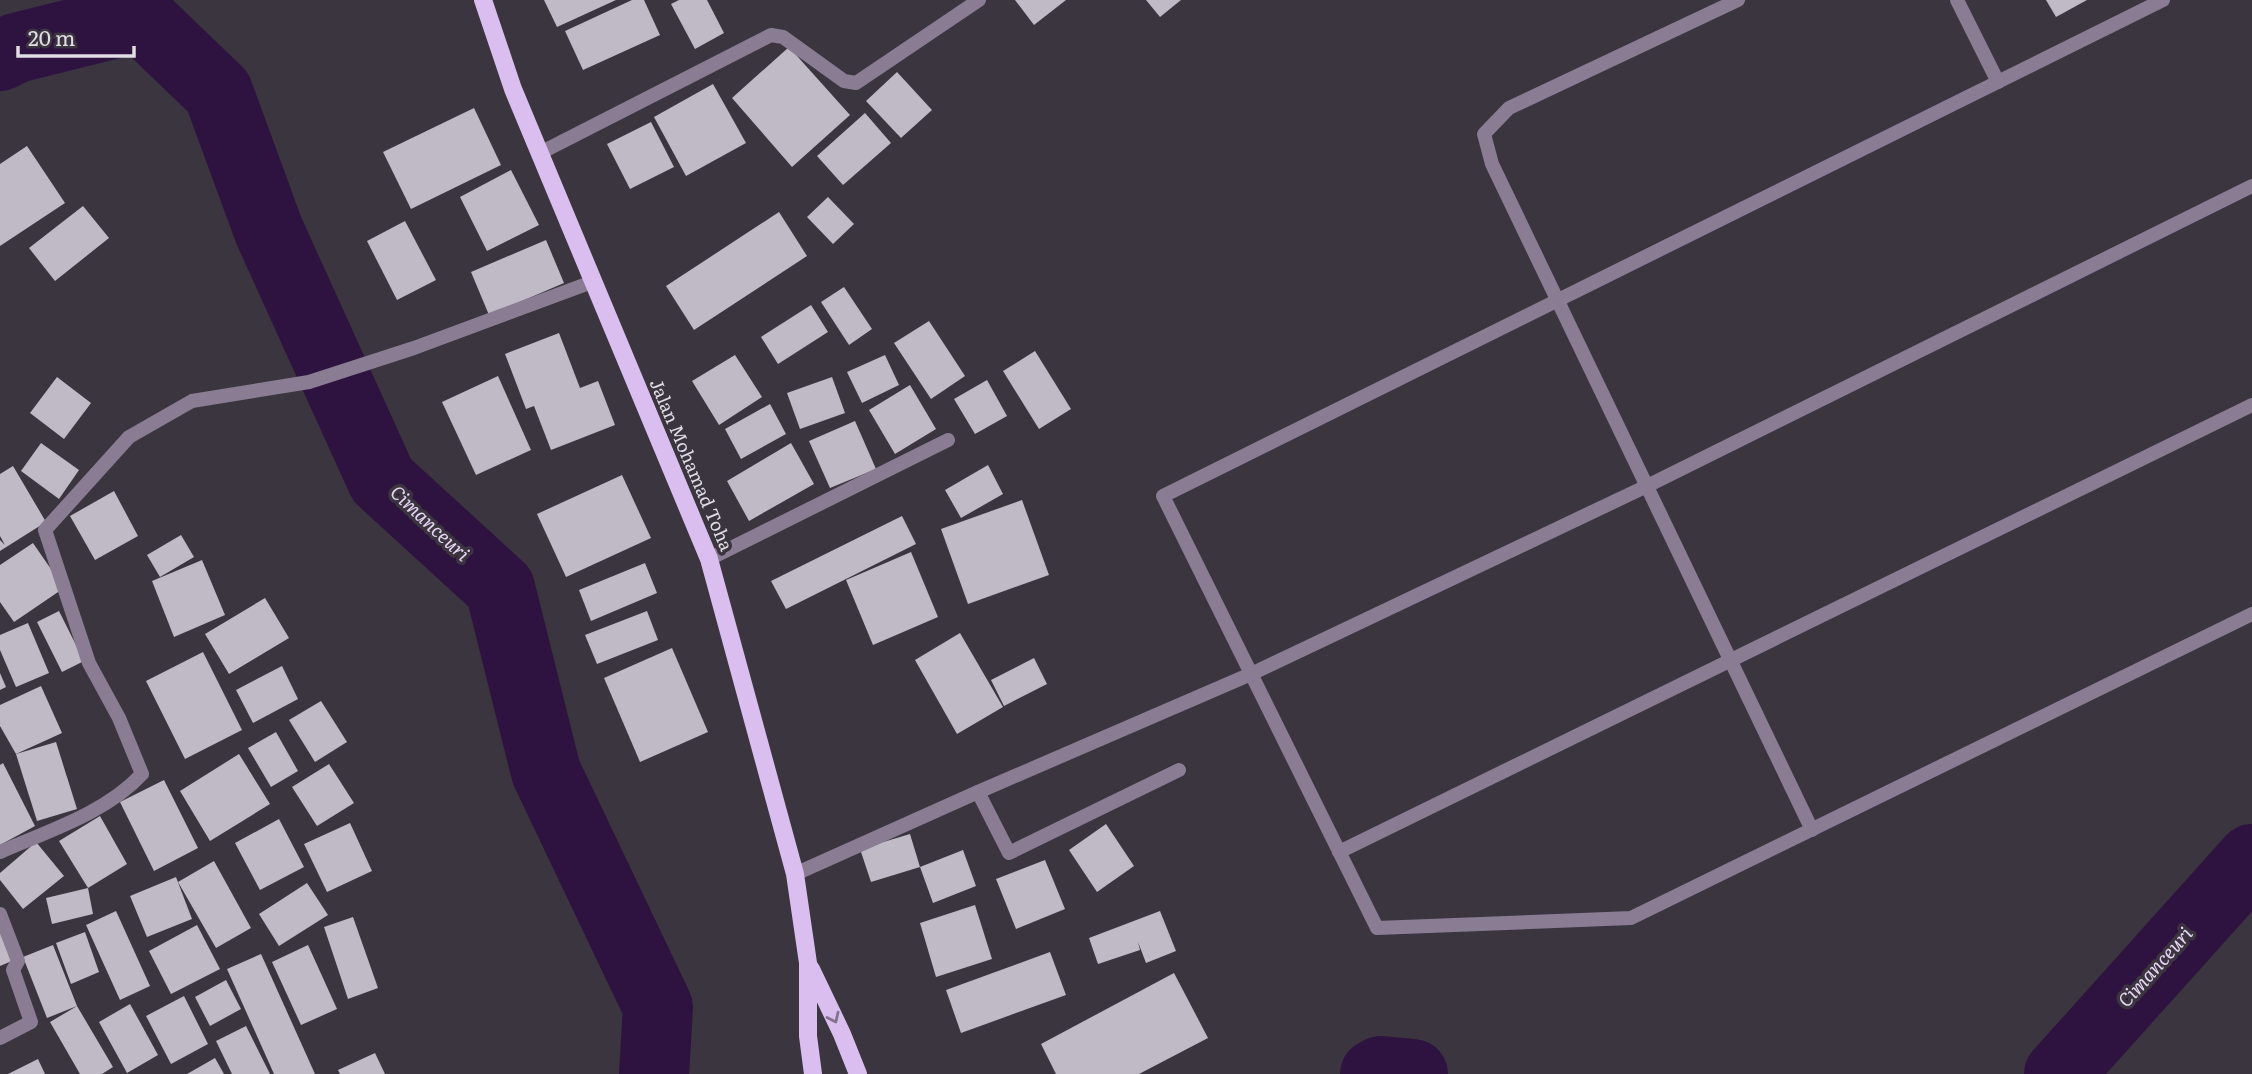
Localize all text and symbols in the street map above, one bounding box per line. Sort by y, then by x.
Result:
scale bar [18,14,133,58]
text: 20 m [28,21,75,52]
street label: Jalan Mohamad Toha [644,374,741,555]
water label: Cimanceuri [385,478,477,567]
water label: Cimanceuri [2110,920,2198,1013]
one-way arrow [826,1011,840,1023]

